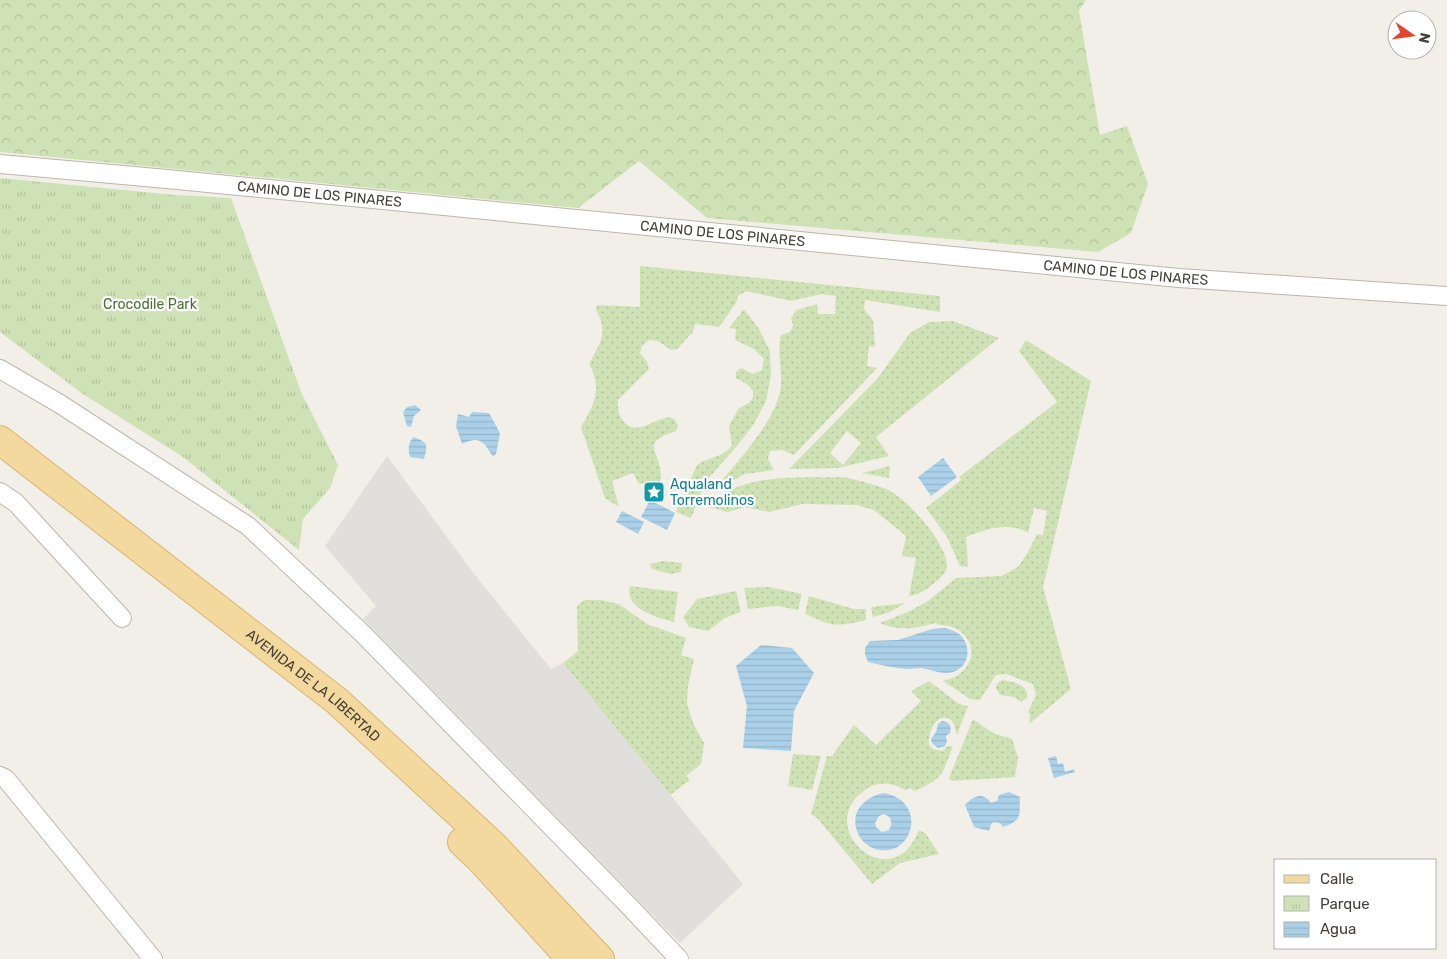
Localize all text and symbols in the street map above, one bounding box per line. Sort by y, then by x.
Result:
north arrow [1387,10,1437,60]
text: N [1415,31,1434,45]
street label: CAMINO DE LOS PINARES [236,178,403,211]
street label: CAMINO DE LOS PINARES [639,217,806,250]
street label: CAMINO DE LOS PINARES [1043,257,1209,289]
park label: Crocodile Park [103,296,198,313]
place label: Aqualand Torremolinos [670,476,754,509]
place icon: Aqualand Torremolinos [642,480,666,504]
street label: AVENIDA DE LA LIBERTAD [243,626,384,746]
legend [1274,859,1437,949]
text: Calle [1320,870,1354,888]
text: Parque [1320,895,1370,913]
text: Agua [1320,920,1356,938]

